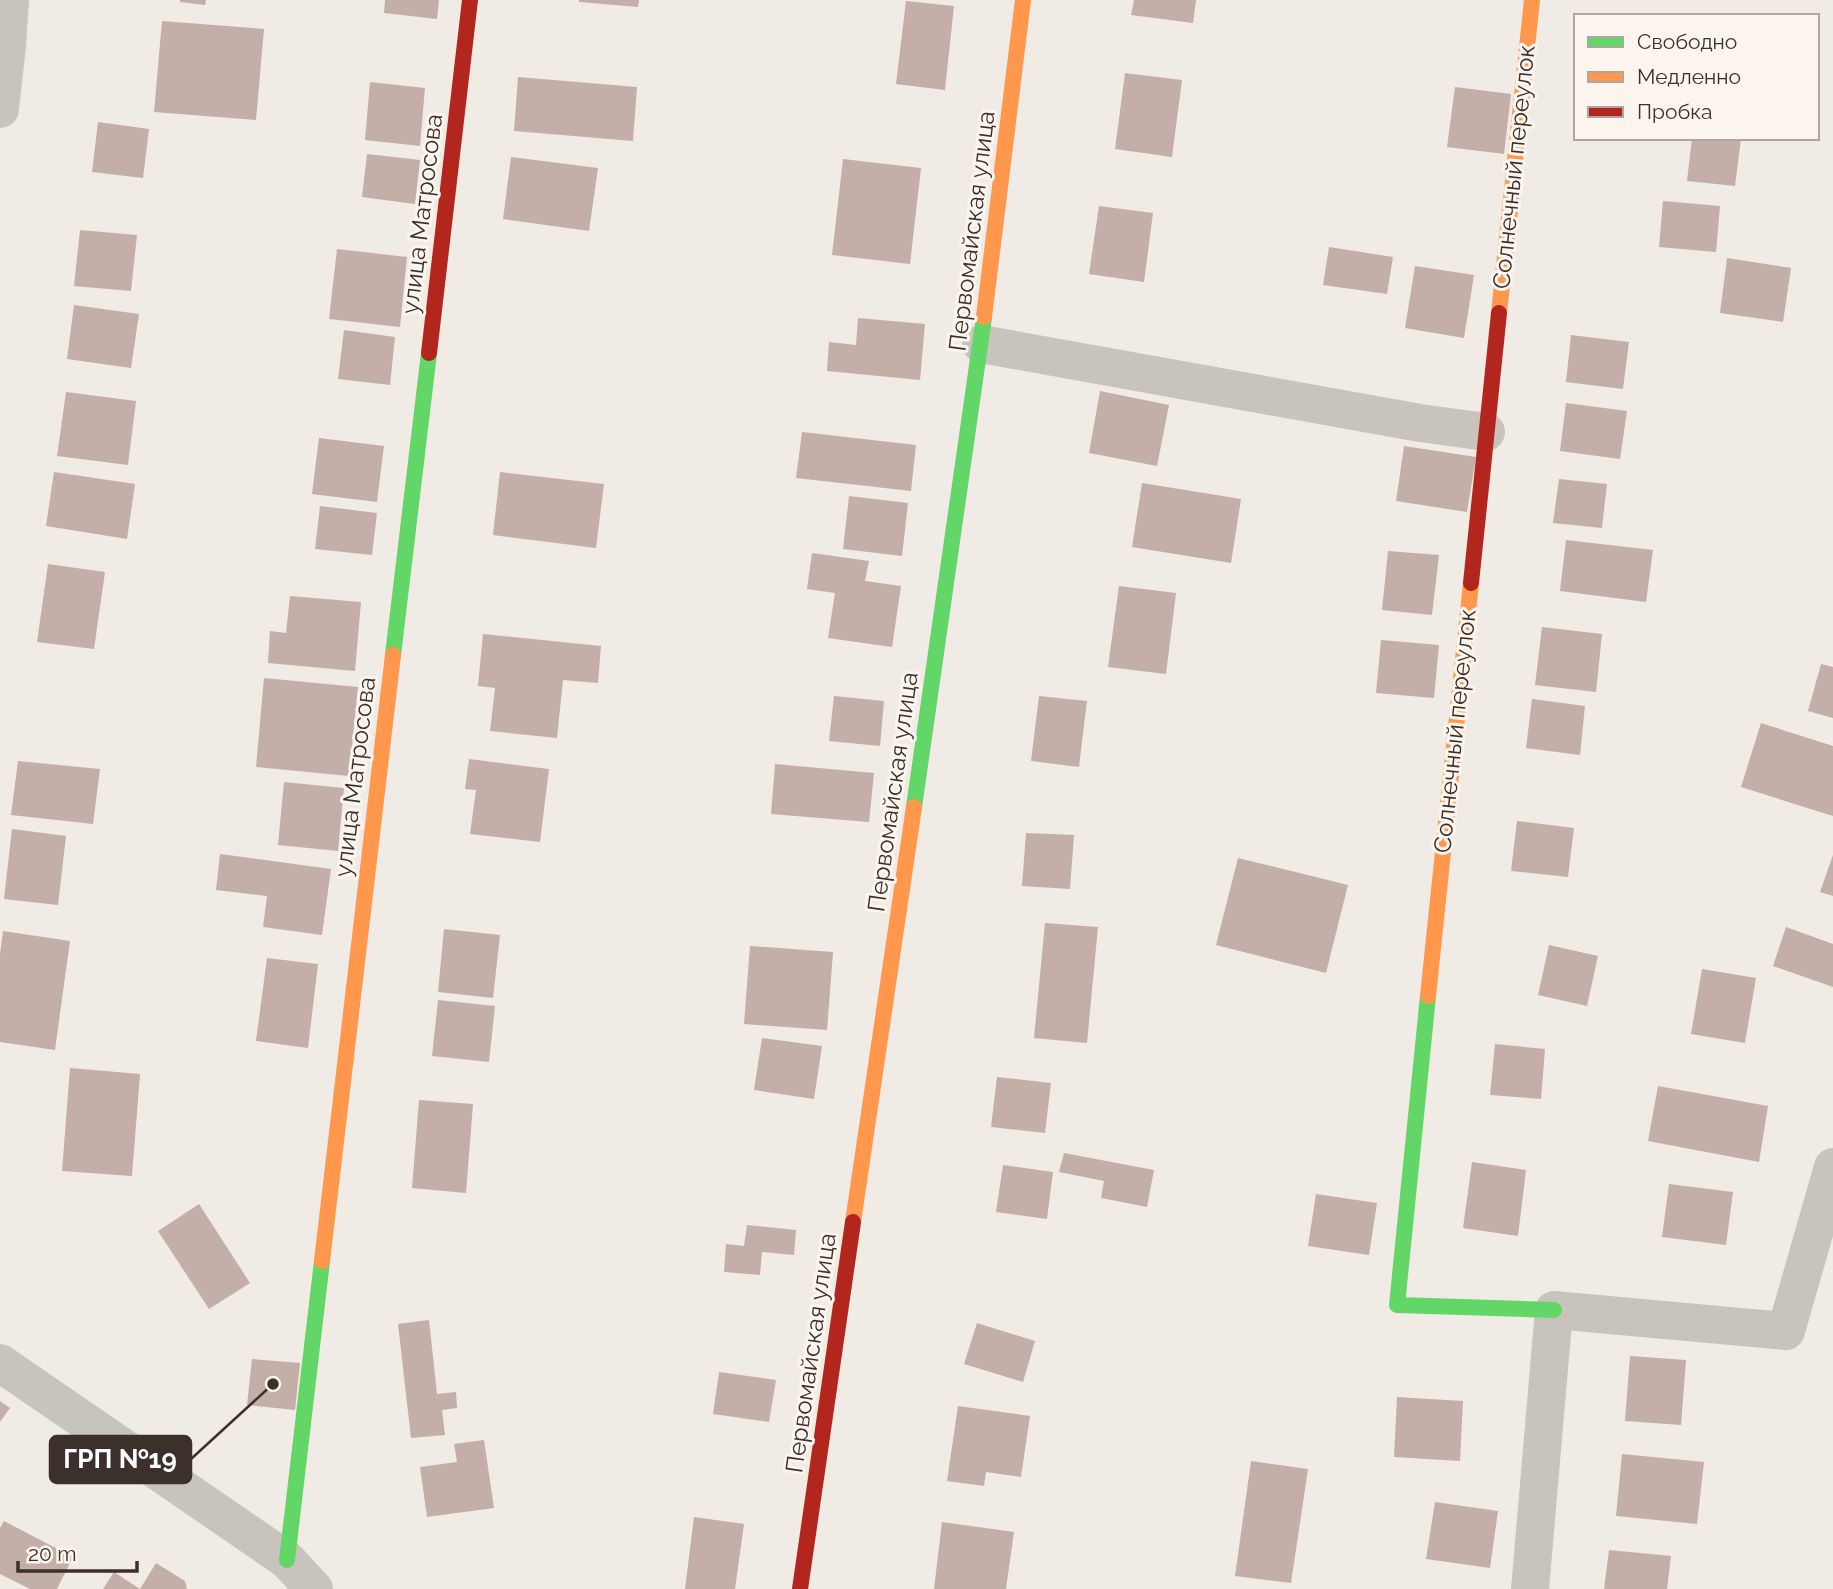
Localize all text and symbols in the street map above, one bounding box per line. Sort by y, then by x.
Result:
legend [1574,14,1819,140]
text: Свободно [1637,29,1737,54]
street label: Солнечный переулок [1486,44,1541,290]
text: Медленно [1637,64,1741,89]
text: Пробка [1637,99,1713,124]
street label: Первомайская улица [942,109,1001,353]
street label: улица Матросова [395,112,448,316]
street label: Солнечный переулок [1427,608,1482,854]
street label: Первомайская улица [861,670,924,914]
street label: улица Матросова [328,675,381,879]
street label: Первомайская улица [779,1231,842,1475]
callout: ГРП №19 [50,1436,191,1483]
text: ГРП №19 [63,1444,177,1474]
scale bar [18,1530,136,1574]
text: 20 m [28,1541,76,1566]

